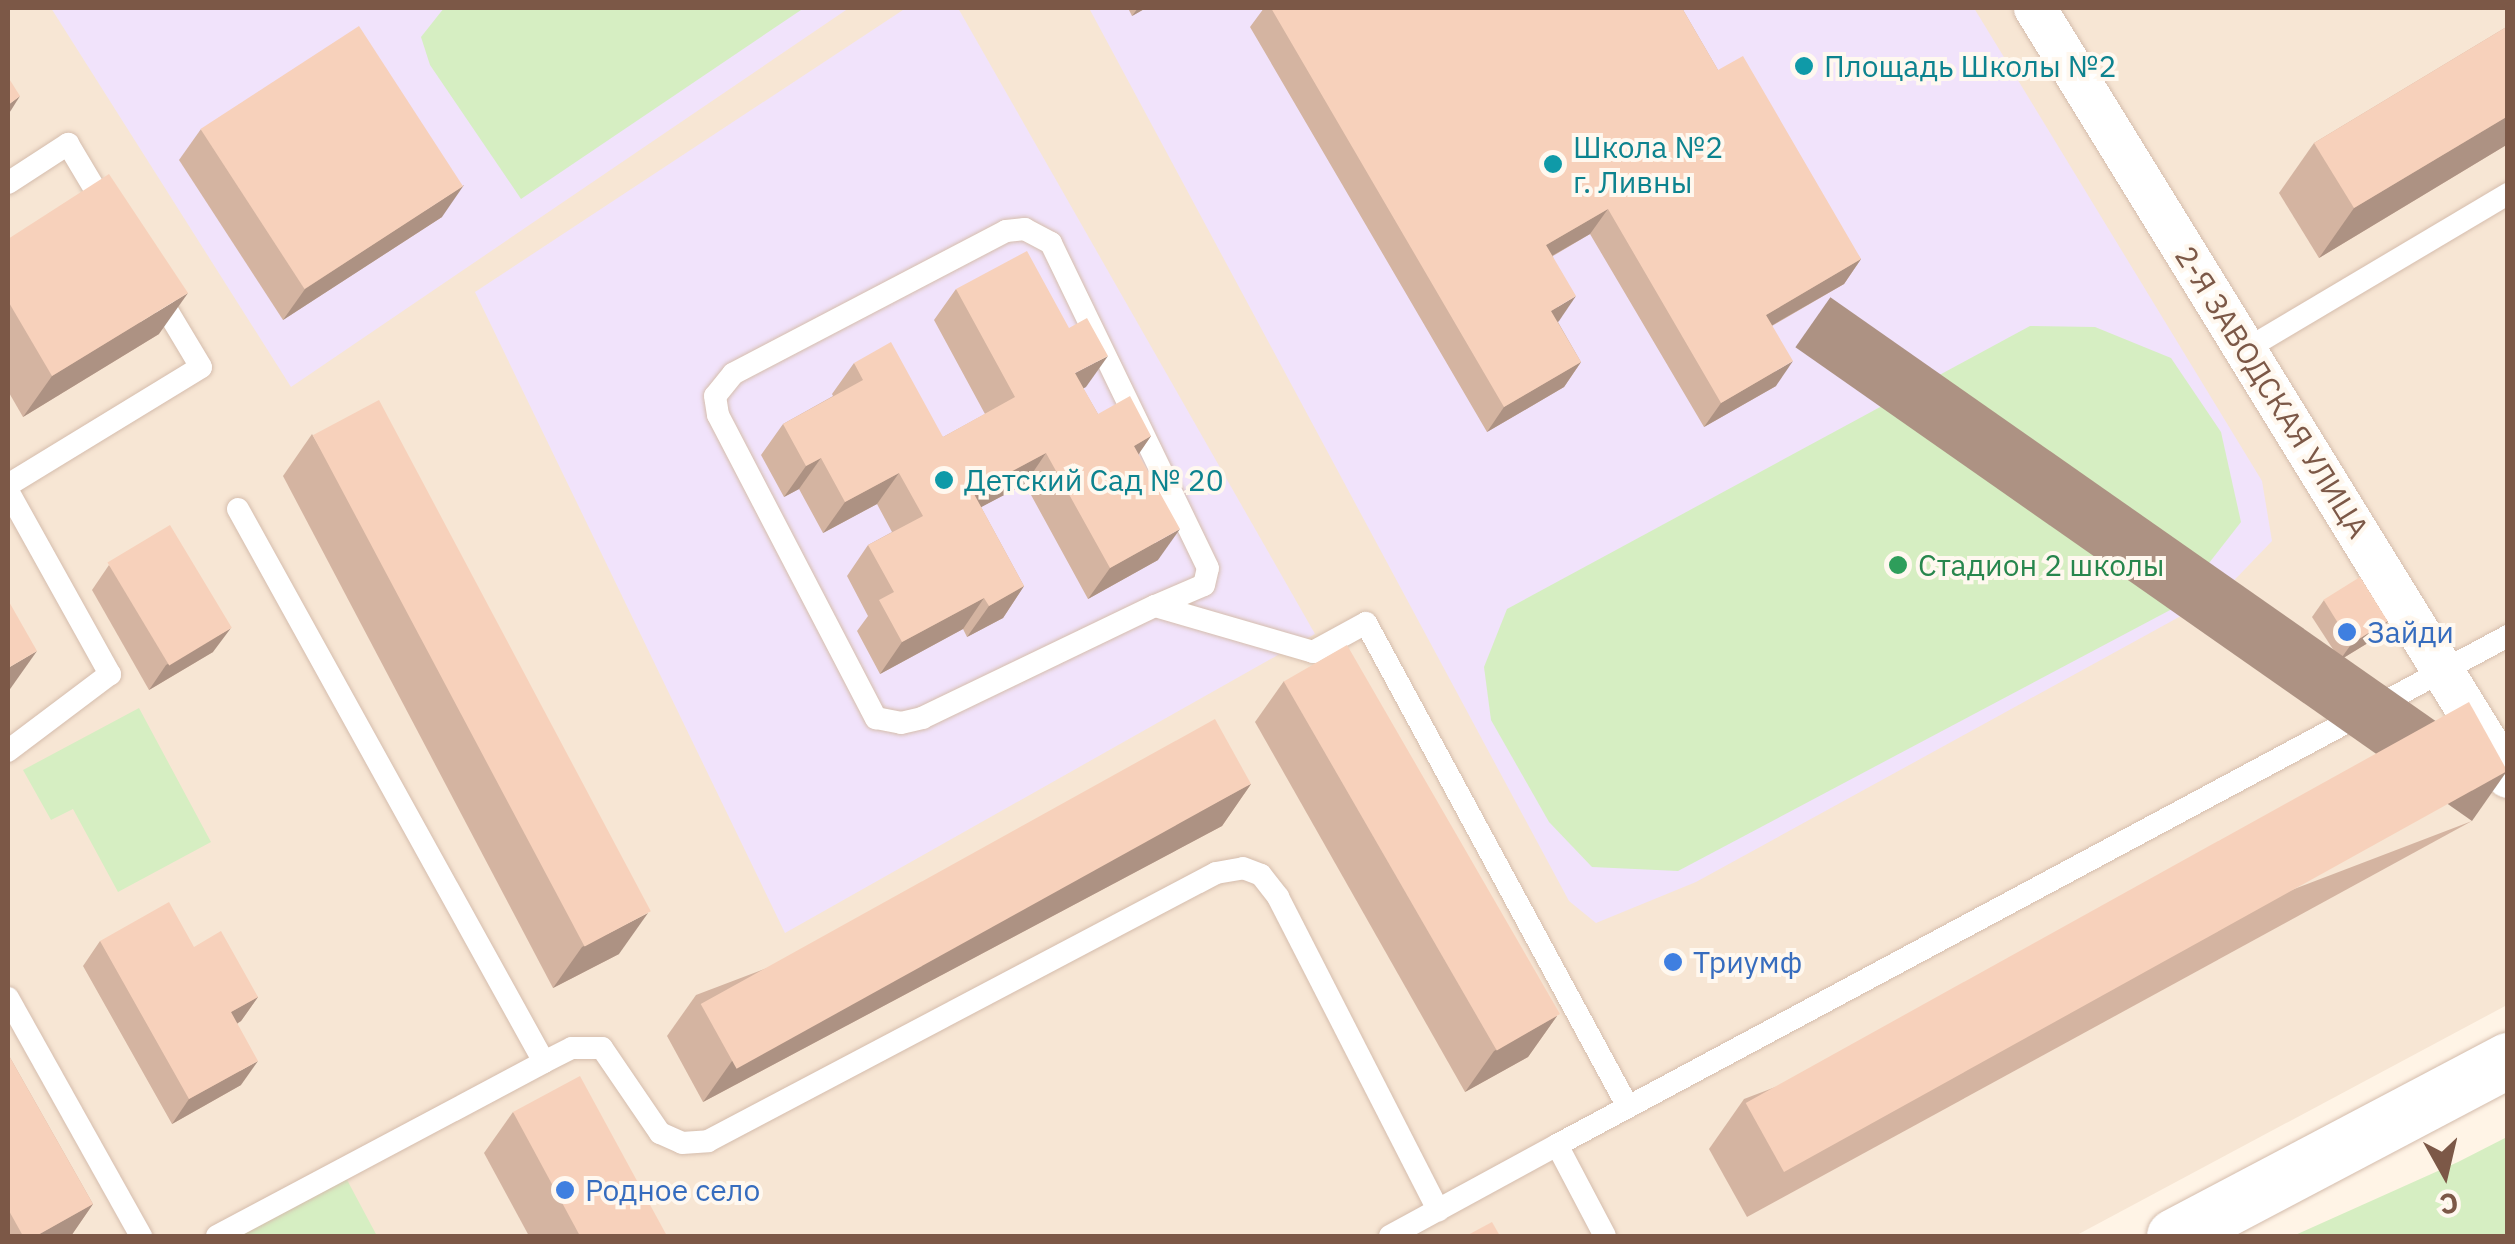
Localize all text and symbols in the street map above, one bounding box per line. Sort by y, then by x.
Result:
place label: Площадь Школы №2 [1824,48,2117,84]
marker: Площадь Школы №2 [1793,55,1815,77]
place label: Школа №2 г. Ливны [1573,129,1723,200]
marker: Школа №2 г. Ливны [1542,153,1564,175]
street label: 2-Я ЗАВОДСКАЯ УЛИЦА [2167,240,2377,544]
place label: Детский Сад № 20 [964,462,1224,498]
marker: Детский Сад № 20 [933,469,955,491]
place label: Стадион 2 школы [1918,547,2165,583]
marker: Стадион 2 школы [1887,554,1909,576]
place label: Зайди [2367,614,2454,650]
marker: Зайди [2336,621,2358,643]
place label: Триумф [1693,944,1802,980]
marker: Триумф [1662,951,1684,973]
north arrow [2395,1124,2495,1224]
place label: Родное село [585,1172,760,1208]
marker: Родное село [554,1179,576,1201]
text: С [2438,1185,2461,1224]

